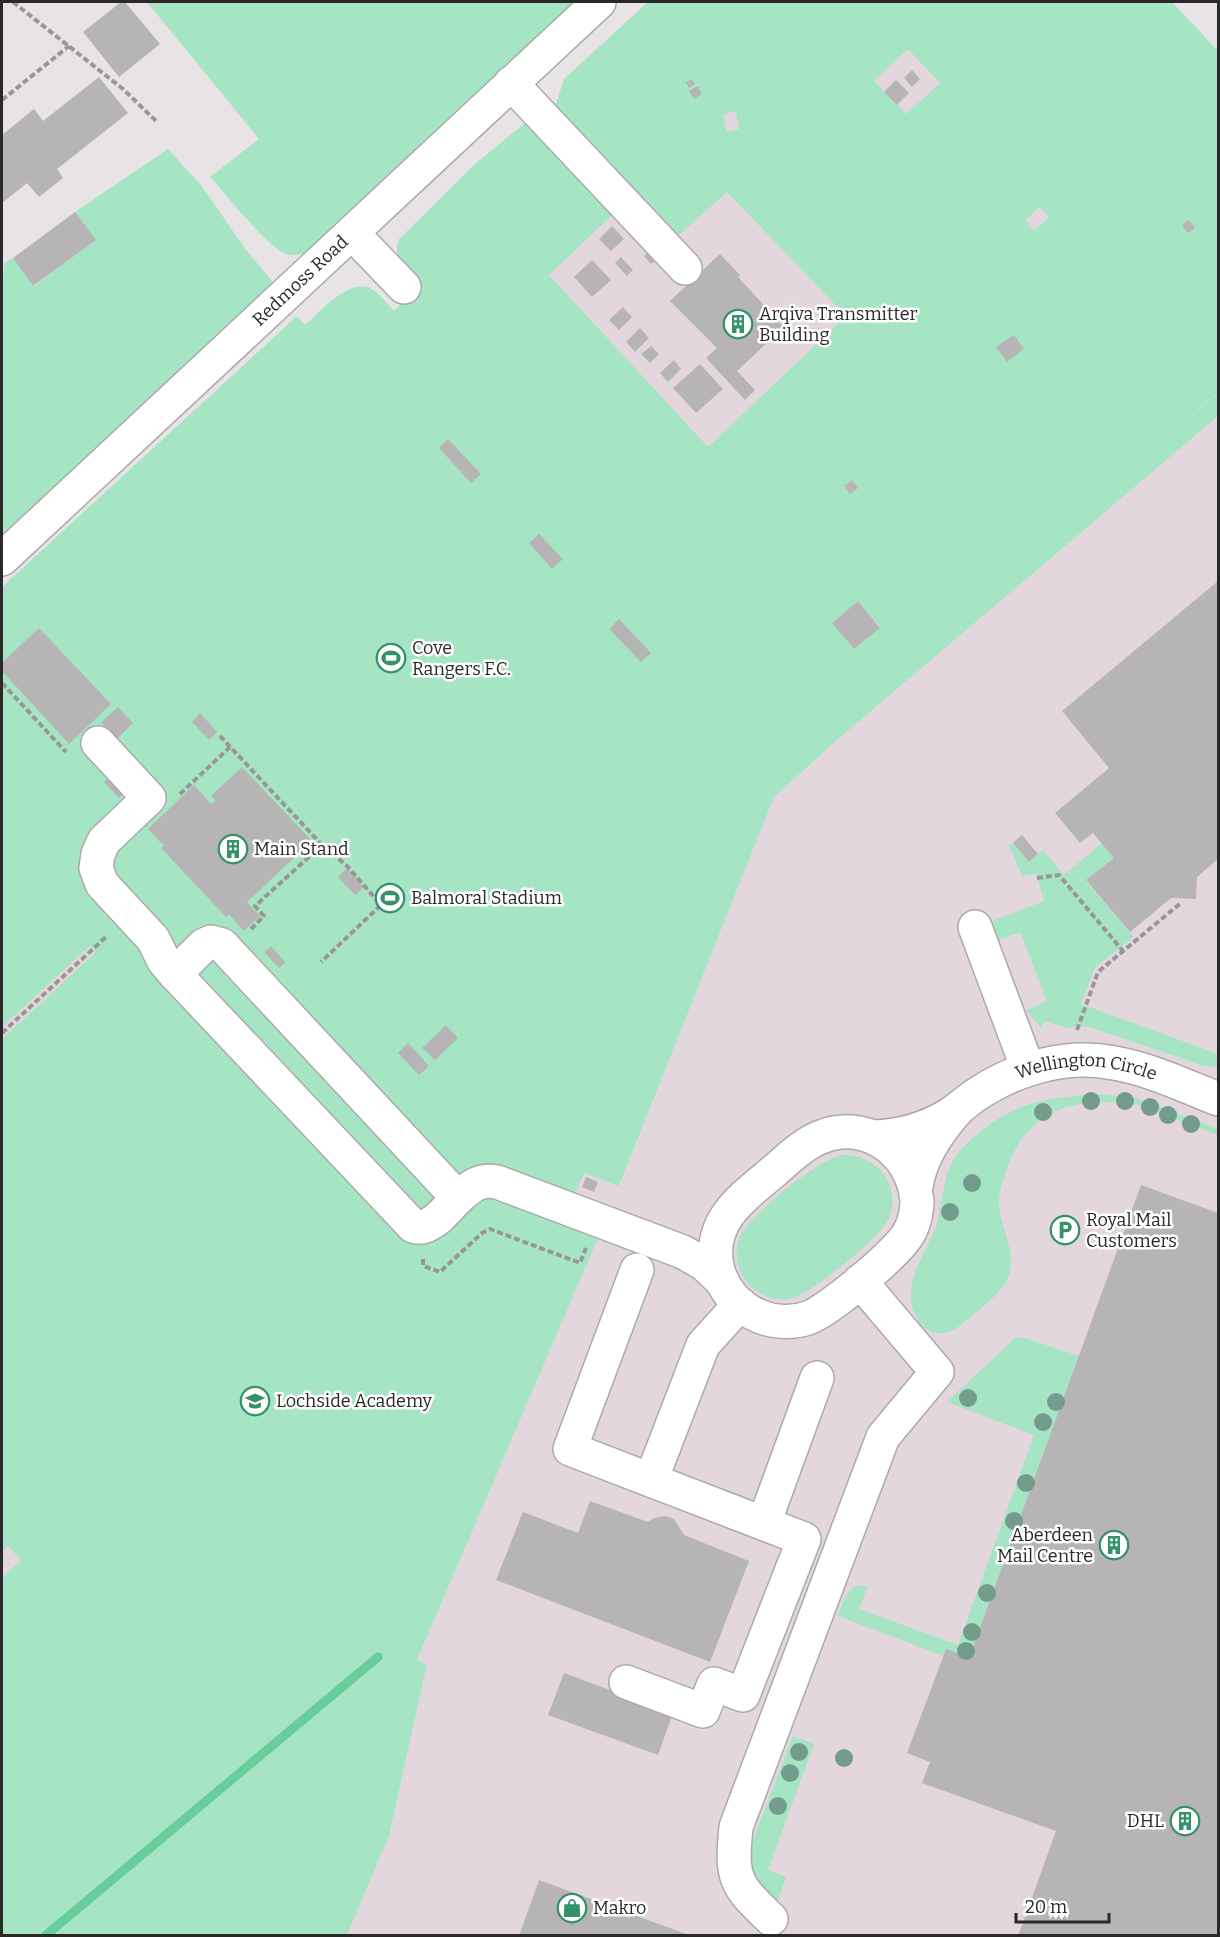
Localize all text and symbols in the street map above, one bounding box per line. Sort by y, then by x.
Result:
street label: Redmoss Road [248,231,353,331]
place label: Arqiva Transmitter Building [759,303,918,346]
building icon: Arqiva Transmitter Building [722,308,754,340]
place label: Cove Rangers F.C. [412,637,511,680]
sports icon: Cove Rangers F.C. [375,642,407,674]
building icon: Main Stand [217,833,249,865]
place label: Main Stand [254,838,349,860]
sports icon: Balmoral Stadium [374,882,406,914]
place label: Balmoral Stadium [411,887,562,909]
street label: Wellington Circle [1012,1049,1160,1085]
place label: Royal Mail Customers [1086,1209,1177,1252]
parking icon: Royal Mail Customers [1049,1214,1081,1246]
school or university icon: Lochside Academy [239,1385,271,1417]
place label: Lochside Academy [276,1390,433,1412]
place label: Aberdeen Mail Centre [997,1524,1094,1567]
building icon: Aberdeen Mail Centre [1098,1529,1130,1561]
building icon: DHL [1169,1805,1201,1837]
place label: DHL [1127,1810,1164,1832]
scale bar [1016,1886,1109,1924]
shop icon: Makro [556,1892,588,1924]
text: 20 m [1025,1896,1067,1918]
place label: Makro [593,1897,646,1919]

